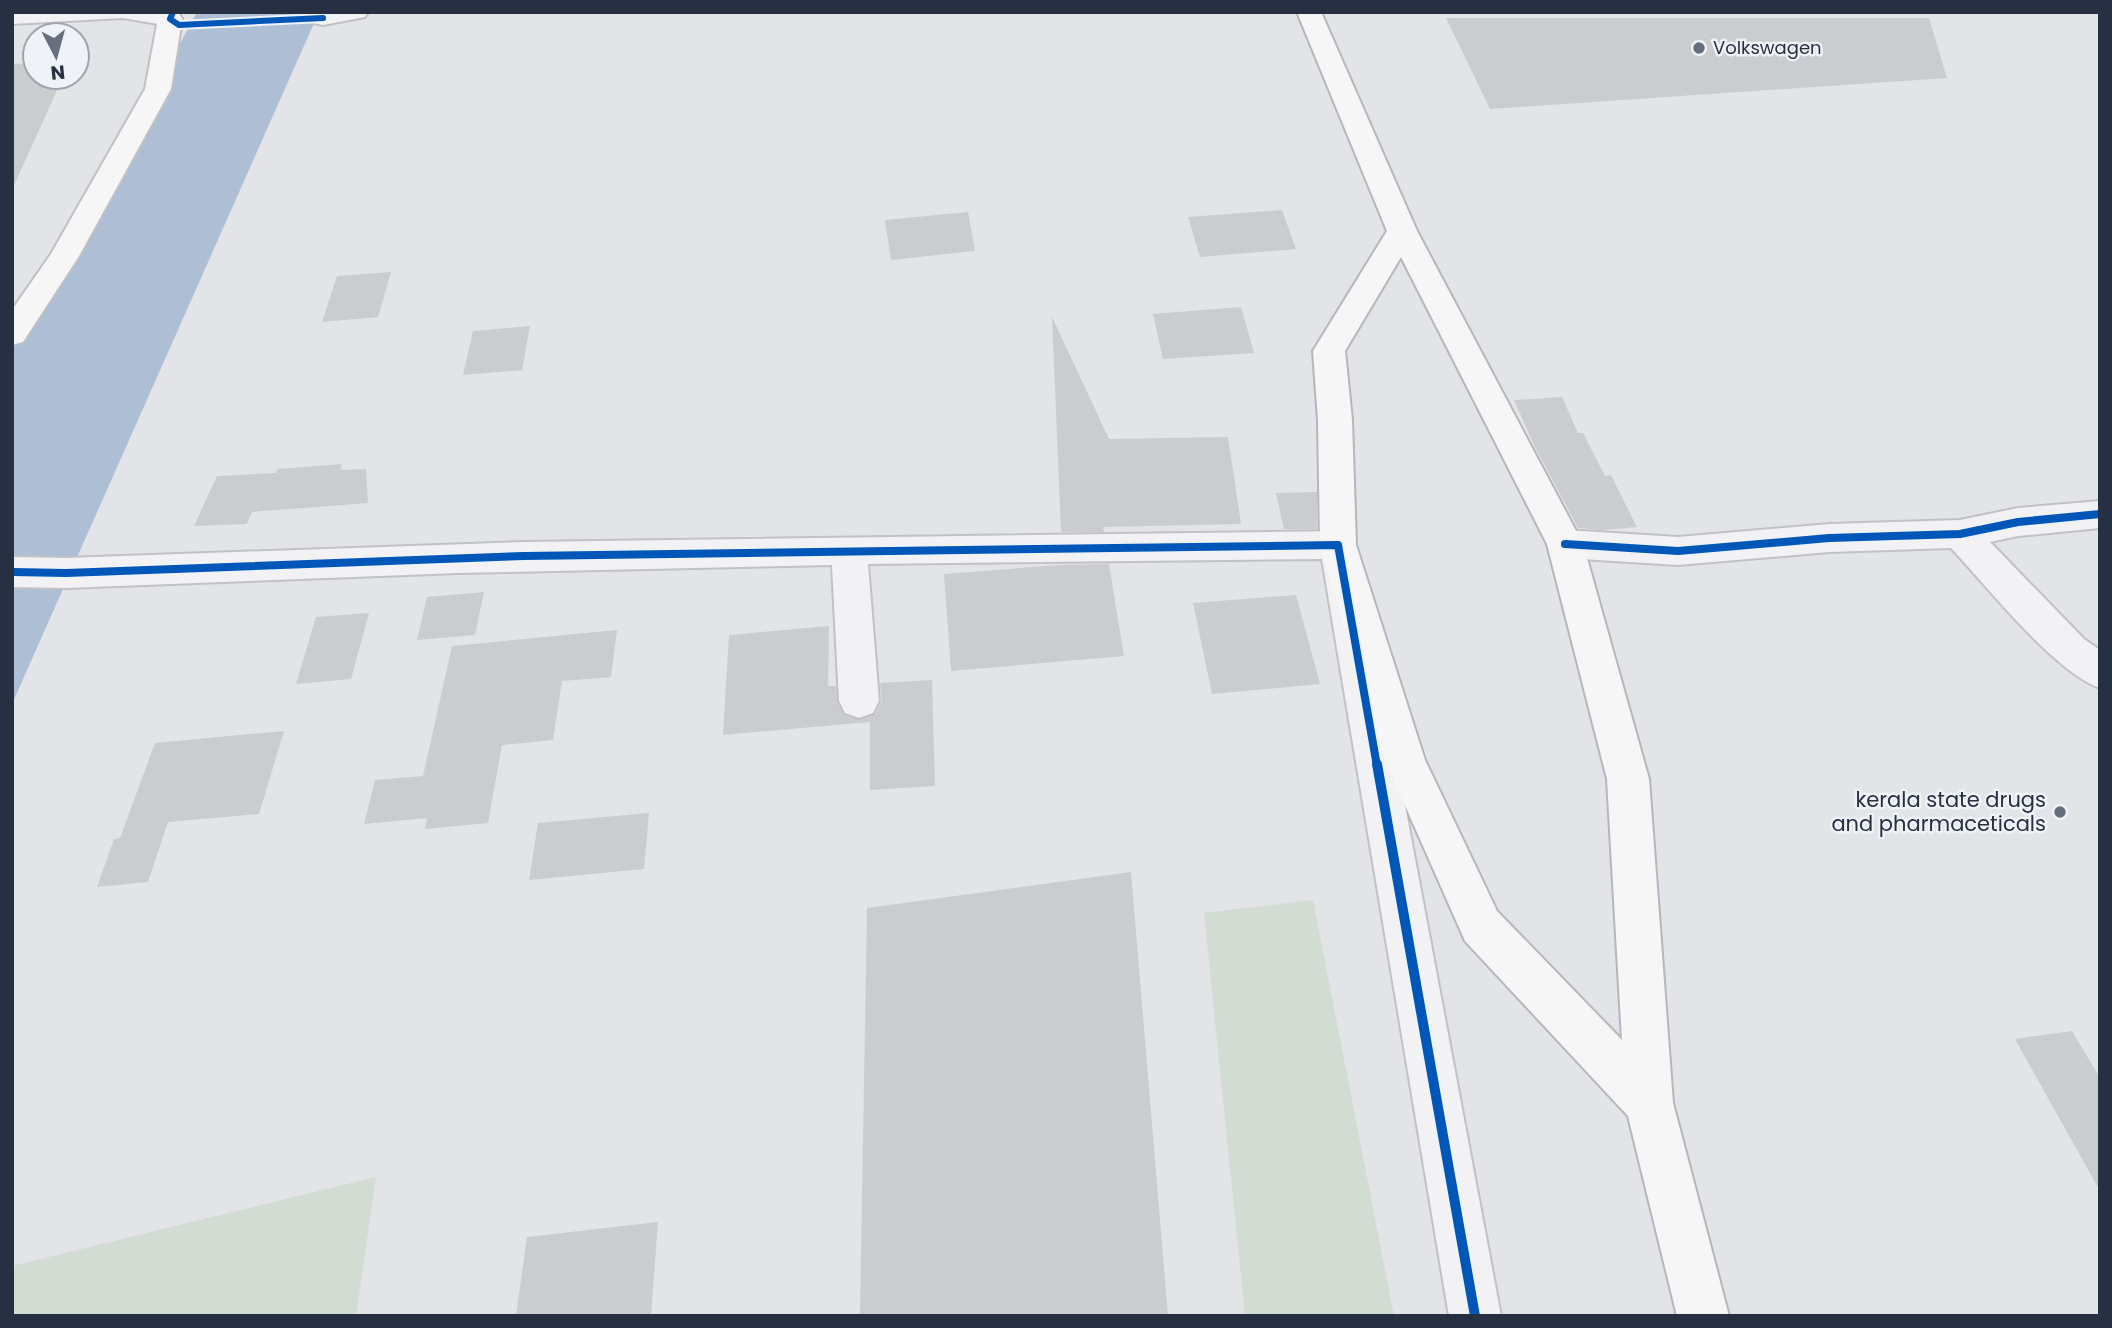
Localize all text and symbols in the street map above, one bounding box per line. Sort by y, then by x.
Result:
north arrow [21,21,91,91]
place label: Volkswagen [1713,35,1822,60]
marker: Volkswagen [1691,40,1707,56]
text: N [49,58,66,87]
place label: kerala state drugs and pharmaceticals [1831,785,2046,838]
marker: kerala state drugs and pharmaceticals [2052,804,2068,820]

